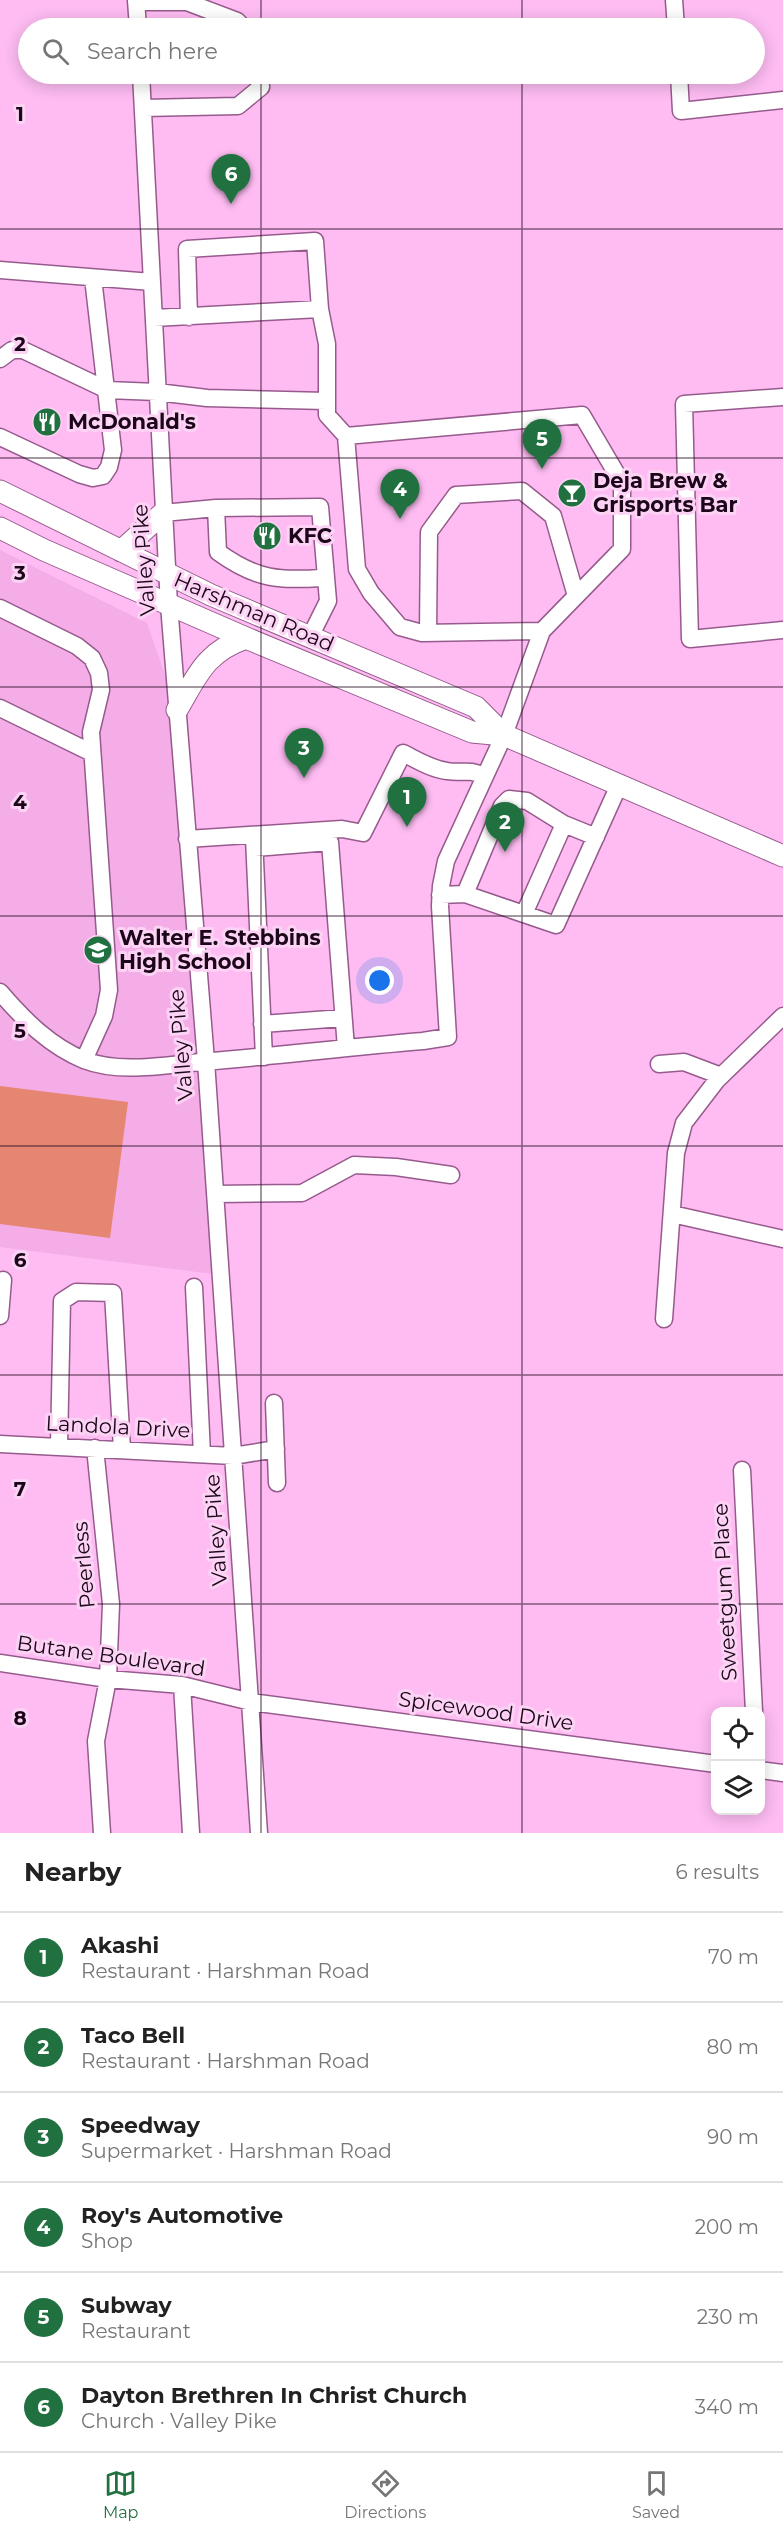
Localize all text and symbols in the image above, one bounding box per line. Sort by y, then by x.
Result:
search box [18,18,765,84]
icon: search [39,35,72,68]
text: Search here [87,38,218,65]
text: 1 [16,102,24,126]
pin: 6 [212,154,250,204]
text: 2 [14,332,26,356]
restaurant icon: McDonald's [31,406,63,438]
place label: McDonald's [68,409,196,434]
pin: 5 [522,420,562,469]
place label: Deja Brew & Grisports Bar [593,468,738,517]
pin: 4 [380,470,420,519]
bar icon: Deja Brew & Grisports Bar [556,477,588,509]
street label: Valley Pike [127,503,160,617]
restaurant icon: KFC [251,520,283,552]
place label: KFC [288,523,332,548]
text: 3 [13,561,26,585]
street label: Harshman Road [170,567,338,657]
pin: 3 [284,728,324,778]
pin: 1 [388,778,426,827]
text: 4 [13,790,27,814]
pin: 2 [486,802,524,852]
place label: Walter E. Stebbins High School [119,925,321,974]
school or university icon: Walter E. Stebbins High School [82,934,114,966]
your location [365,966,394,995]
street label: Valley Pike [163,988,198,1102]
text: 5 [14,1019,26,1043]
text: 6 [14,1248,27,1272]
street label: Landola Drive [45,1410,191,1443]
street label: Valley Pike [199,1473,232,1587]
text: 7 [14,1477,26,1501]
street label: Sweetgum Place [707,1502,742,1682]
street label: Peerless [67,1520,100,1610]
street label: Butane Boulevard [15,1630,207,1681]
street label: Spicewood Drive [397,1686,575,1735]
text: 8 [13,1706,27,1730]
map controls [711,1707,765,1815]
button: locate [711,1707,765,1761]
button: layers [711,1761,765,1815]
text: Nearby [24,1856,121,1888]
text: 6 results [675,1860,759,1884]
text: Akashi [81,1932,159,1959]
text: 1 [40,1945,47,1969]
text: 70 m [708,1945,759,1969]
text: Restaurant · Harshman Road [81,1959,370,1983]
text: Taco Bell [81,2022,185,2049]
text: 2 [38,2035,49,2059]
text: 80 m [707,2035,759,2059]
text: Restaurant · Harshman Road [81,2049,370,2073]
text: Speedway [81,2112,200,2139]
text: 3 [38,2125,49,2149]
text: 90 m [707,2125,759,2149]
text: Supermarket · Harshman Road [81,2139,392,2163]
text: Roy's Automotive [81,2202,283,2229]
text: 4 [37,2215,50,2239]
text: 200 m [695,2215,759,2239]
text: Shop [81,2229,133,2253]
text: Subway [81,2292,172,2319]
text: 5 [38,2305,49,2329]
text: 230 m [697,2305,759,2329]
text: Restaurant [81,2319,191,2343]
text: Dayton Brethren In Christ Church [81,2382,467,2409]
text: 6 [37,2395,50,2419]
text: 340 m [695,2395,759,2419]
text: Church · Valley Pike [81,2409,277,2433]
tab: Map [103,2467,138,2522]
tab: Directions [344,2467,426,2522]
tab: Saved [632,2467,680,2522]

